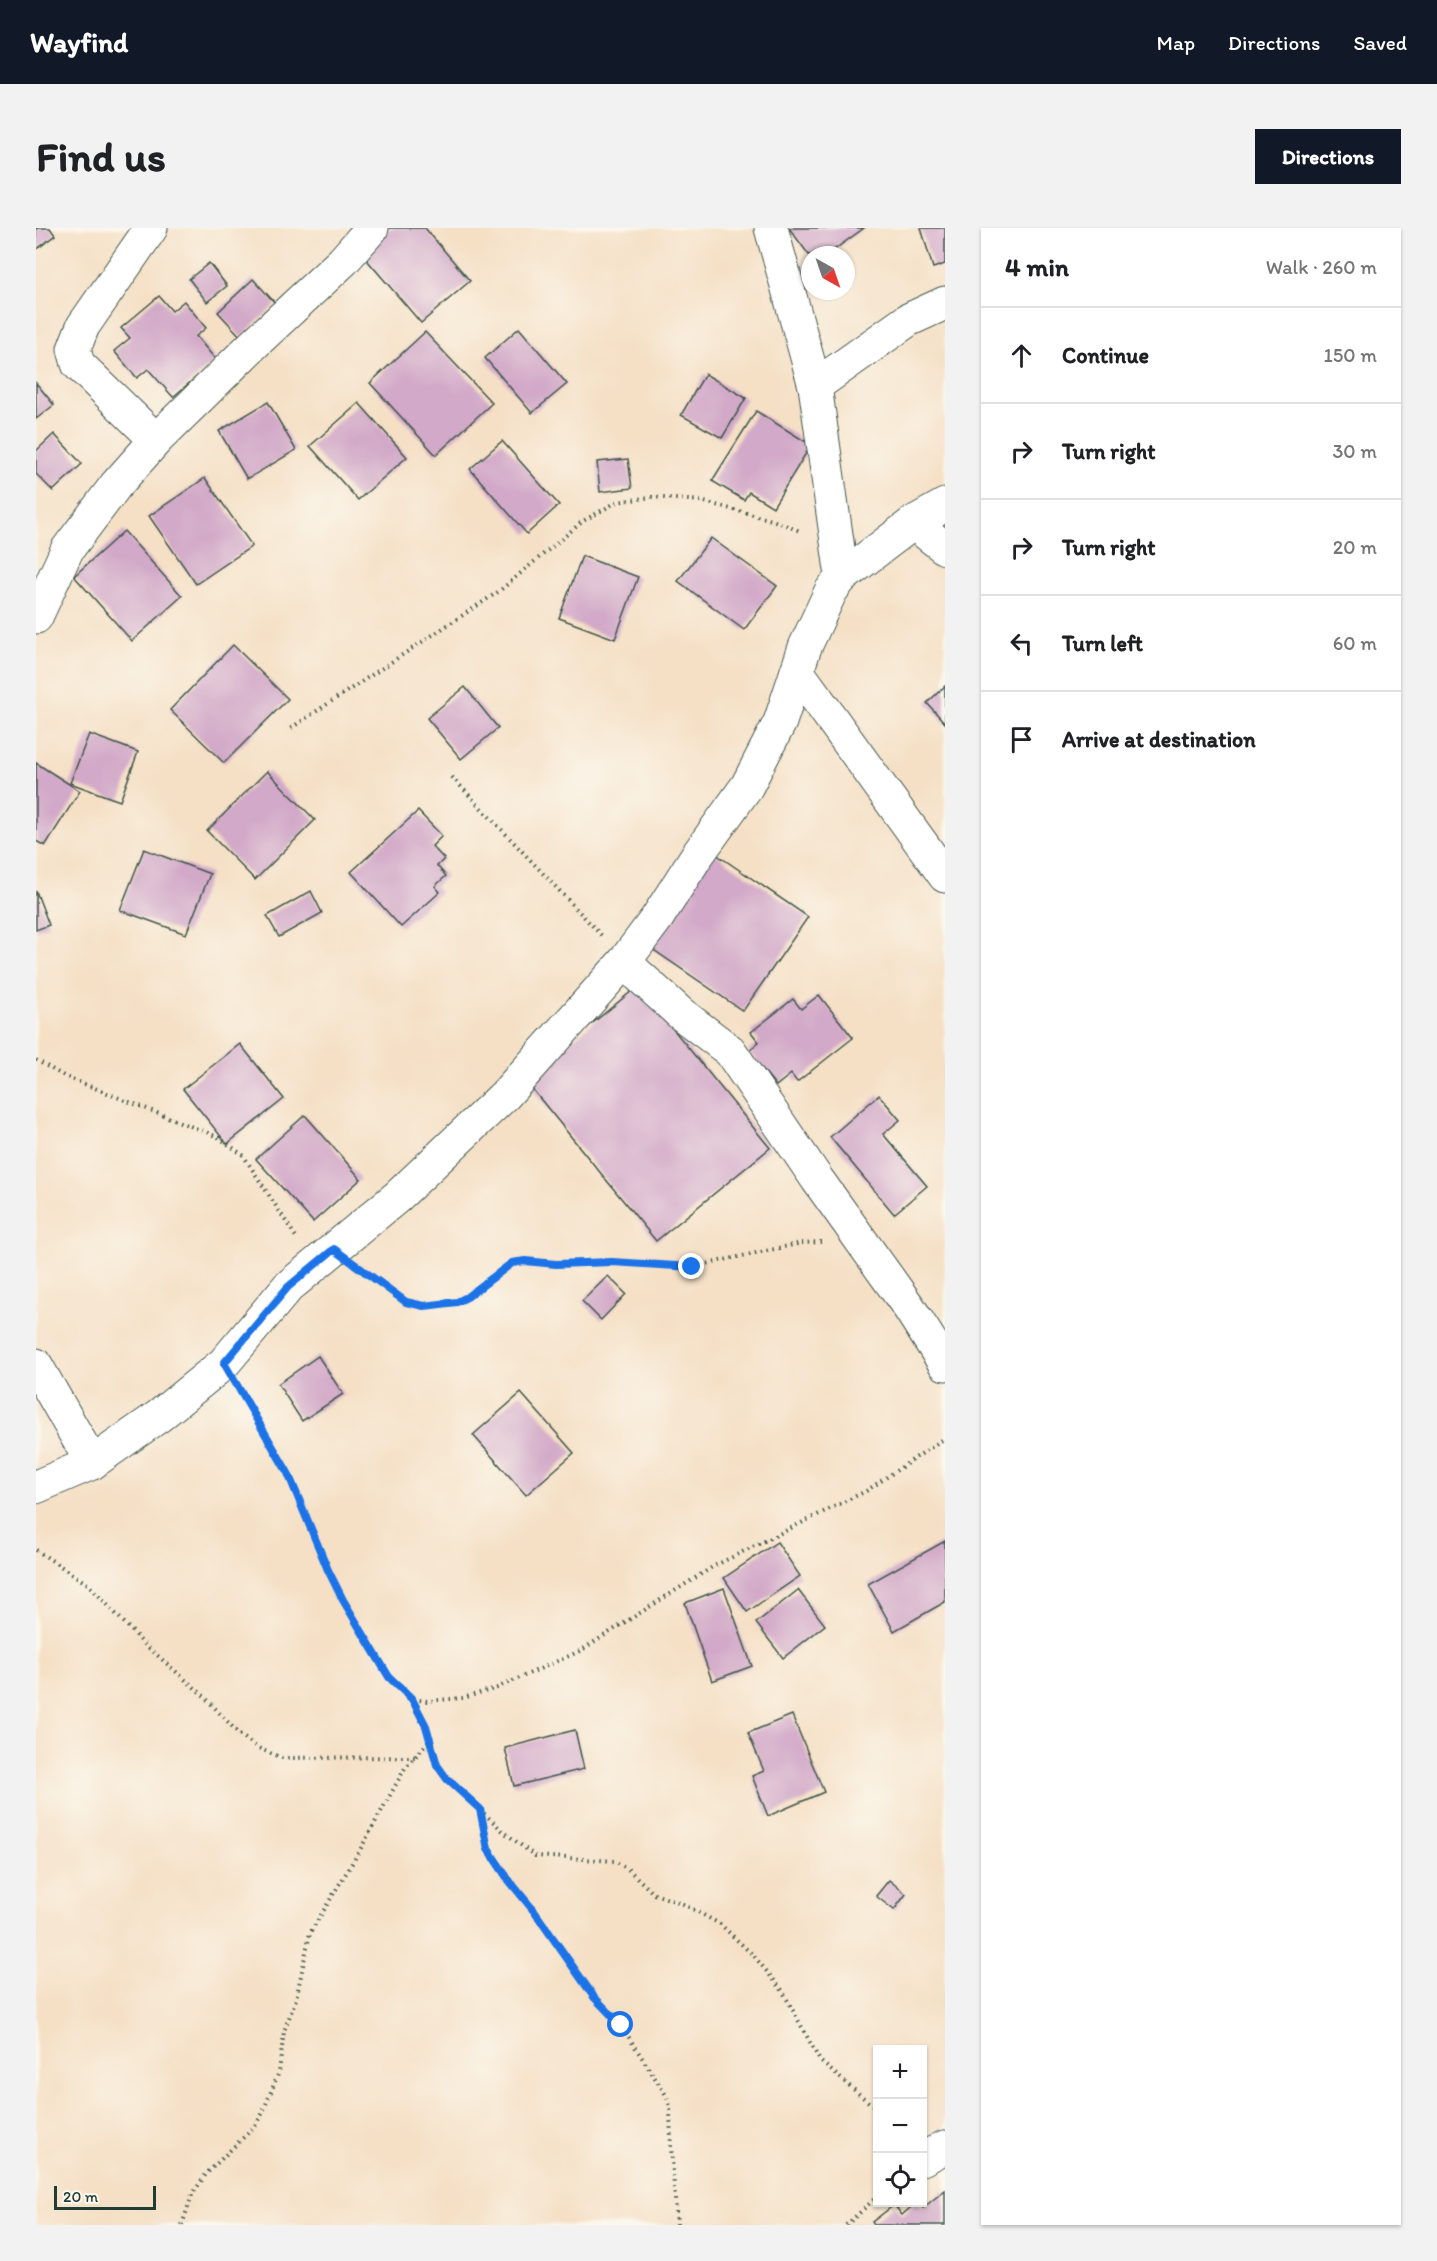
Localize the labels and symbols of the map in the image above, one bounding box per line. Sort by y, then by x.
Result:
north arrow [801,246,855,300]
route end [678,1253,704,1279]
route start [607,2011,633,2037]
scale bar [54,2183,156,2210]

